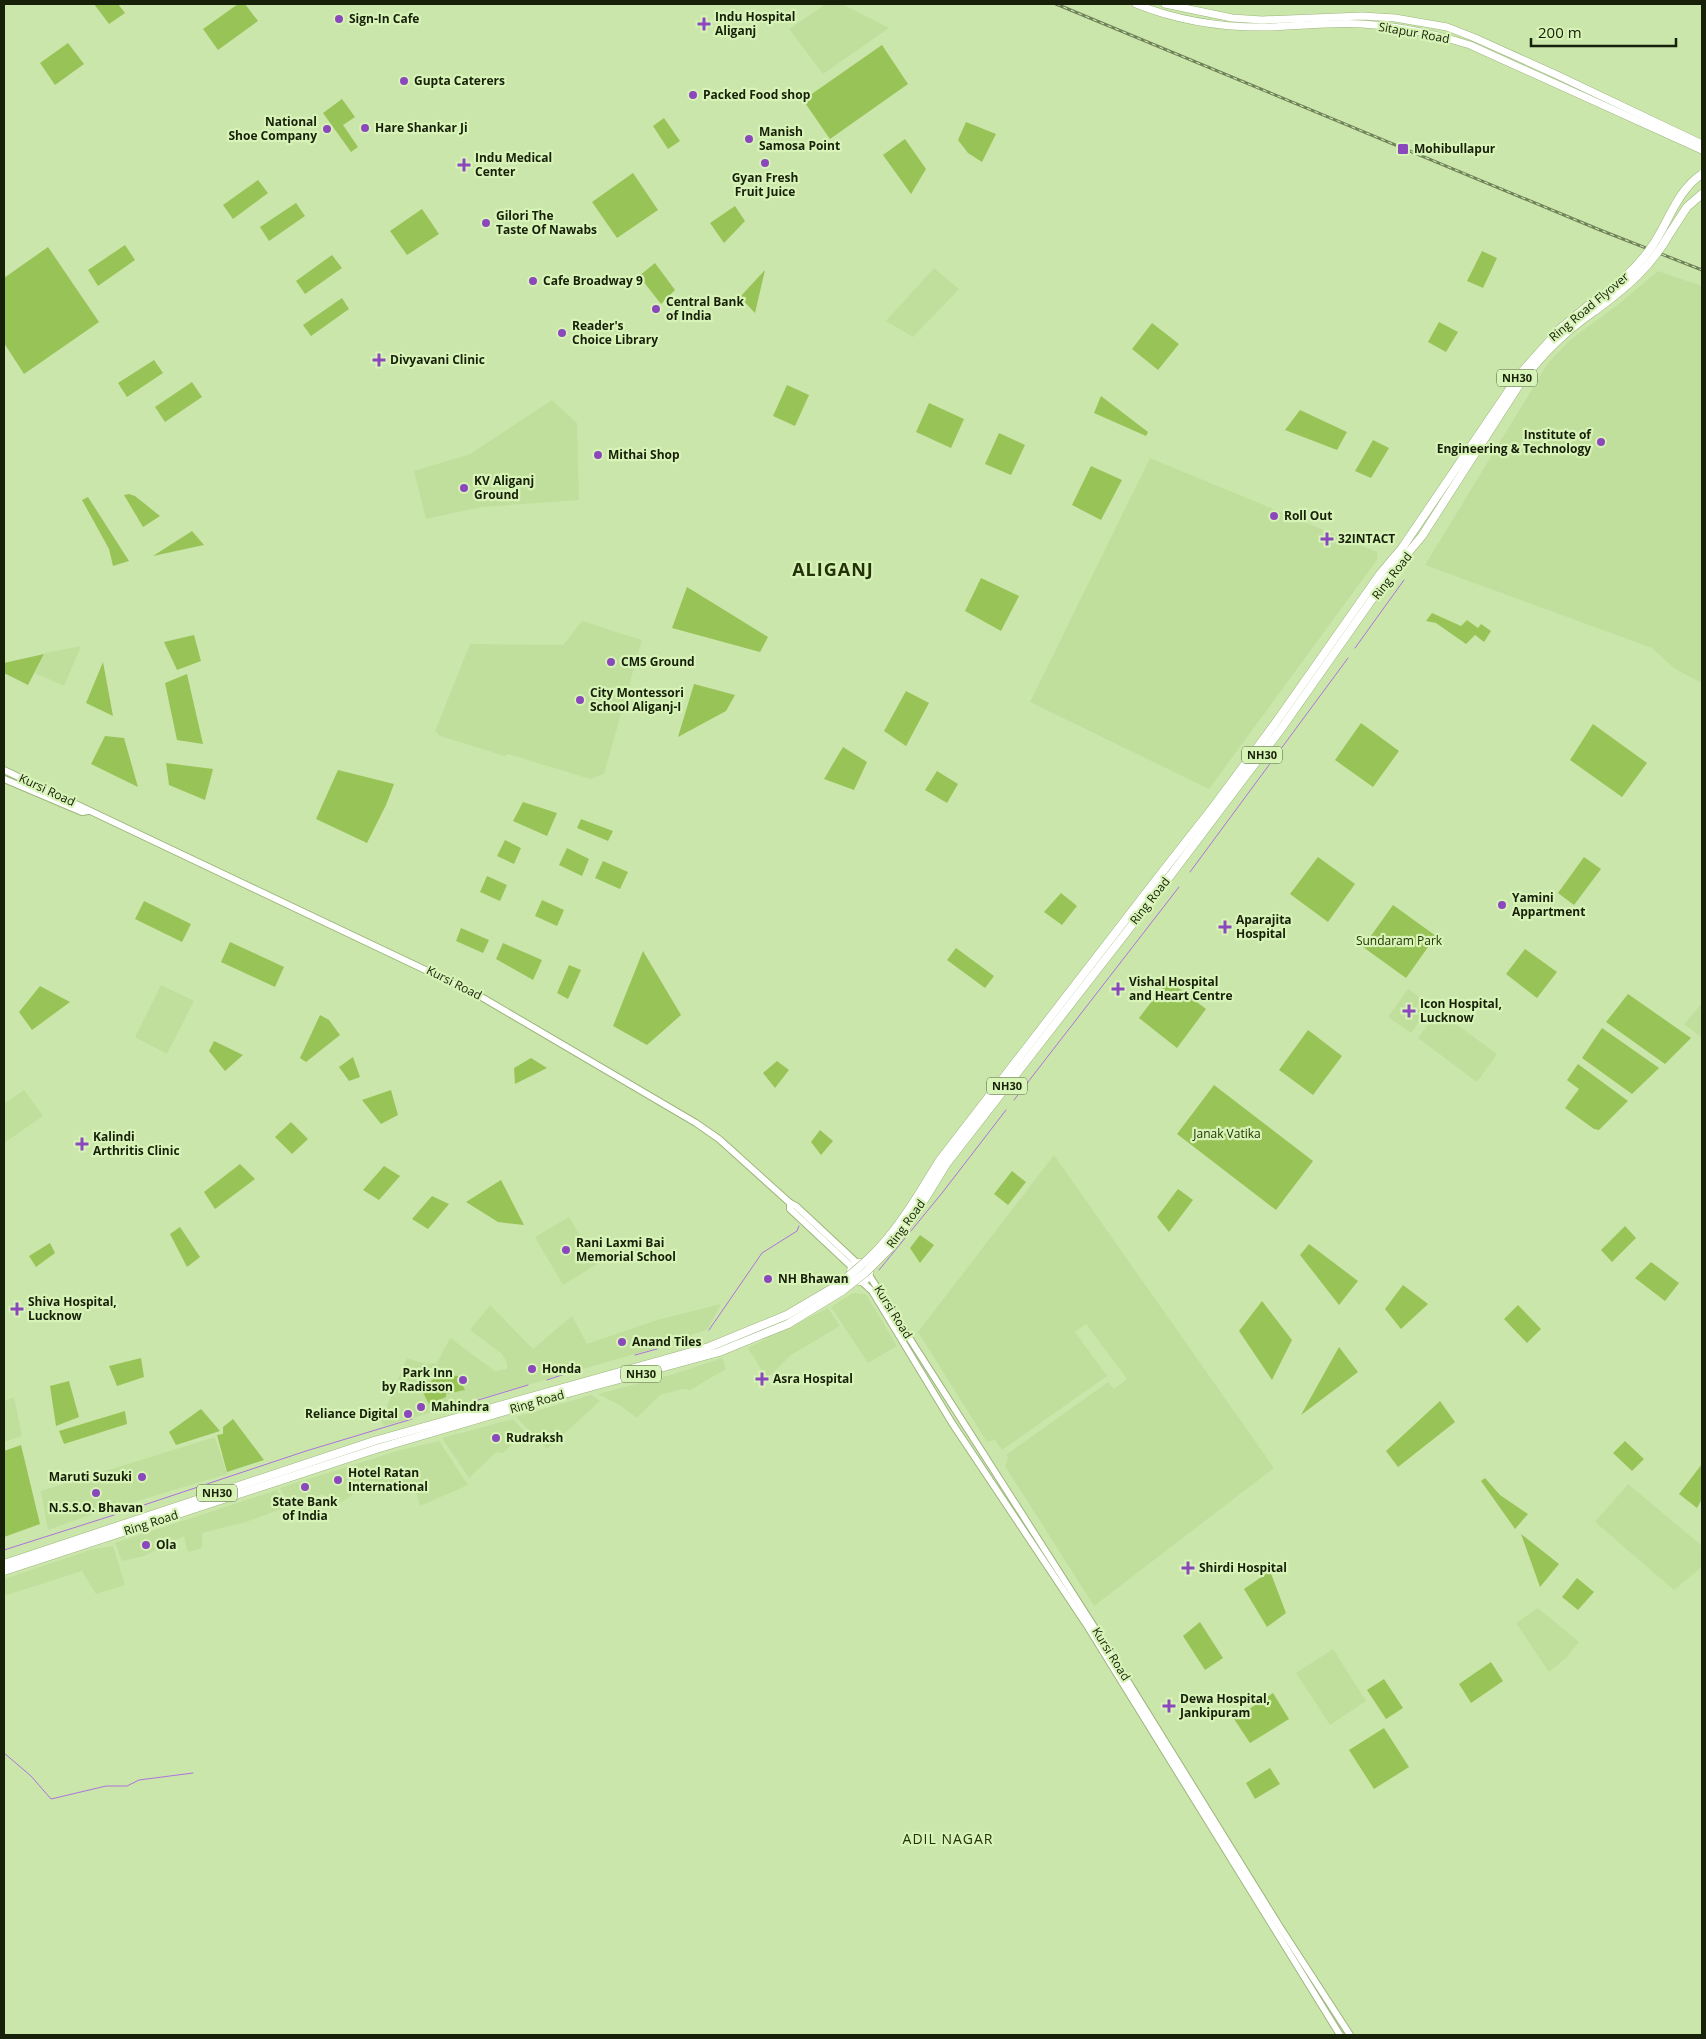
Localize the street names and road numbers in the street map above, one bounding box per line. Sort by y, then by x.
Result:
street label: Sitapur Road [1377,18,1451,47]
street label: Ring Road Flyover [1545,268,1632,345]
road number: NH30 [1497,369,1537,386]
street label: Ring Road [1368,548,1416,603]
road number: NH30 [1242,746,1282,764]
street label: Kursi Road [16,769,78,810]
street label: Ring Road [1126,873,1174,928]
street label: Kursi Road [424,961,485,1004]
road number: NH30 [987,1078,1027,1094]
street label: Ring Road [882,1196,929,1251]
street label: Kursi Road [870,1282,917,1342]
road number: NH30 [621,1366,661,1382]
street label: Ring Road [508,1386,566,1417]
road number: NH30 [197,1485,237,1502]
street label: Ring Road [122,1506,180,1539]
street label: Kursi Road [1088,1624,1135,1684]

